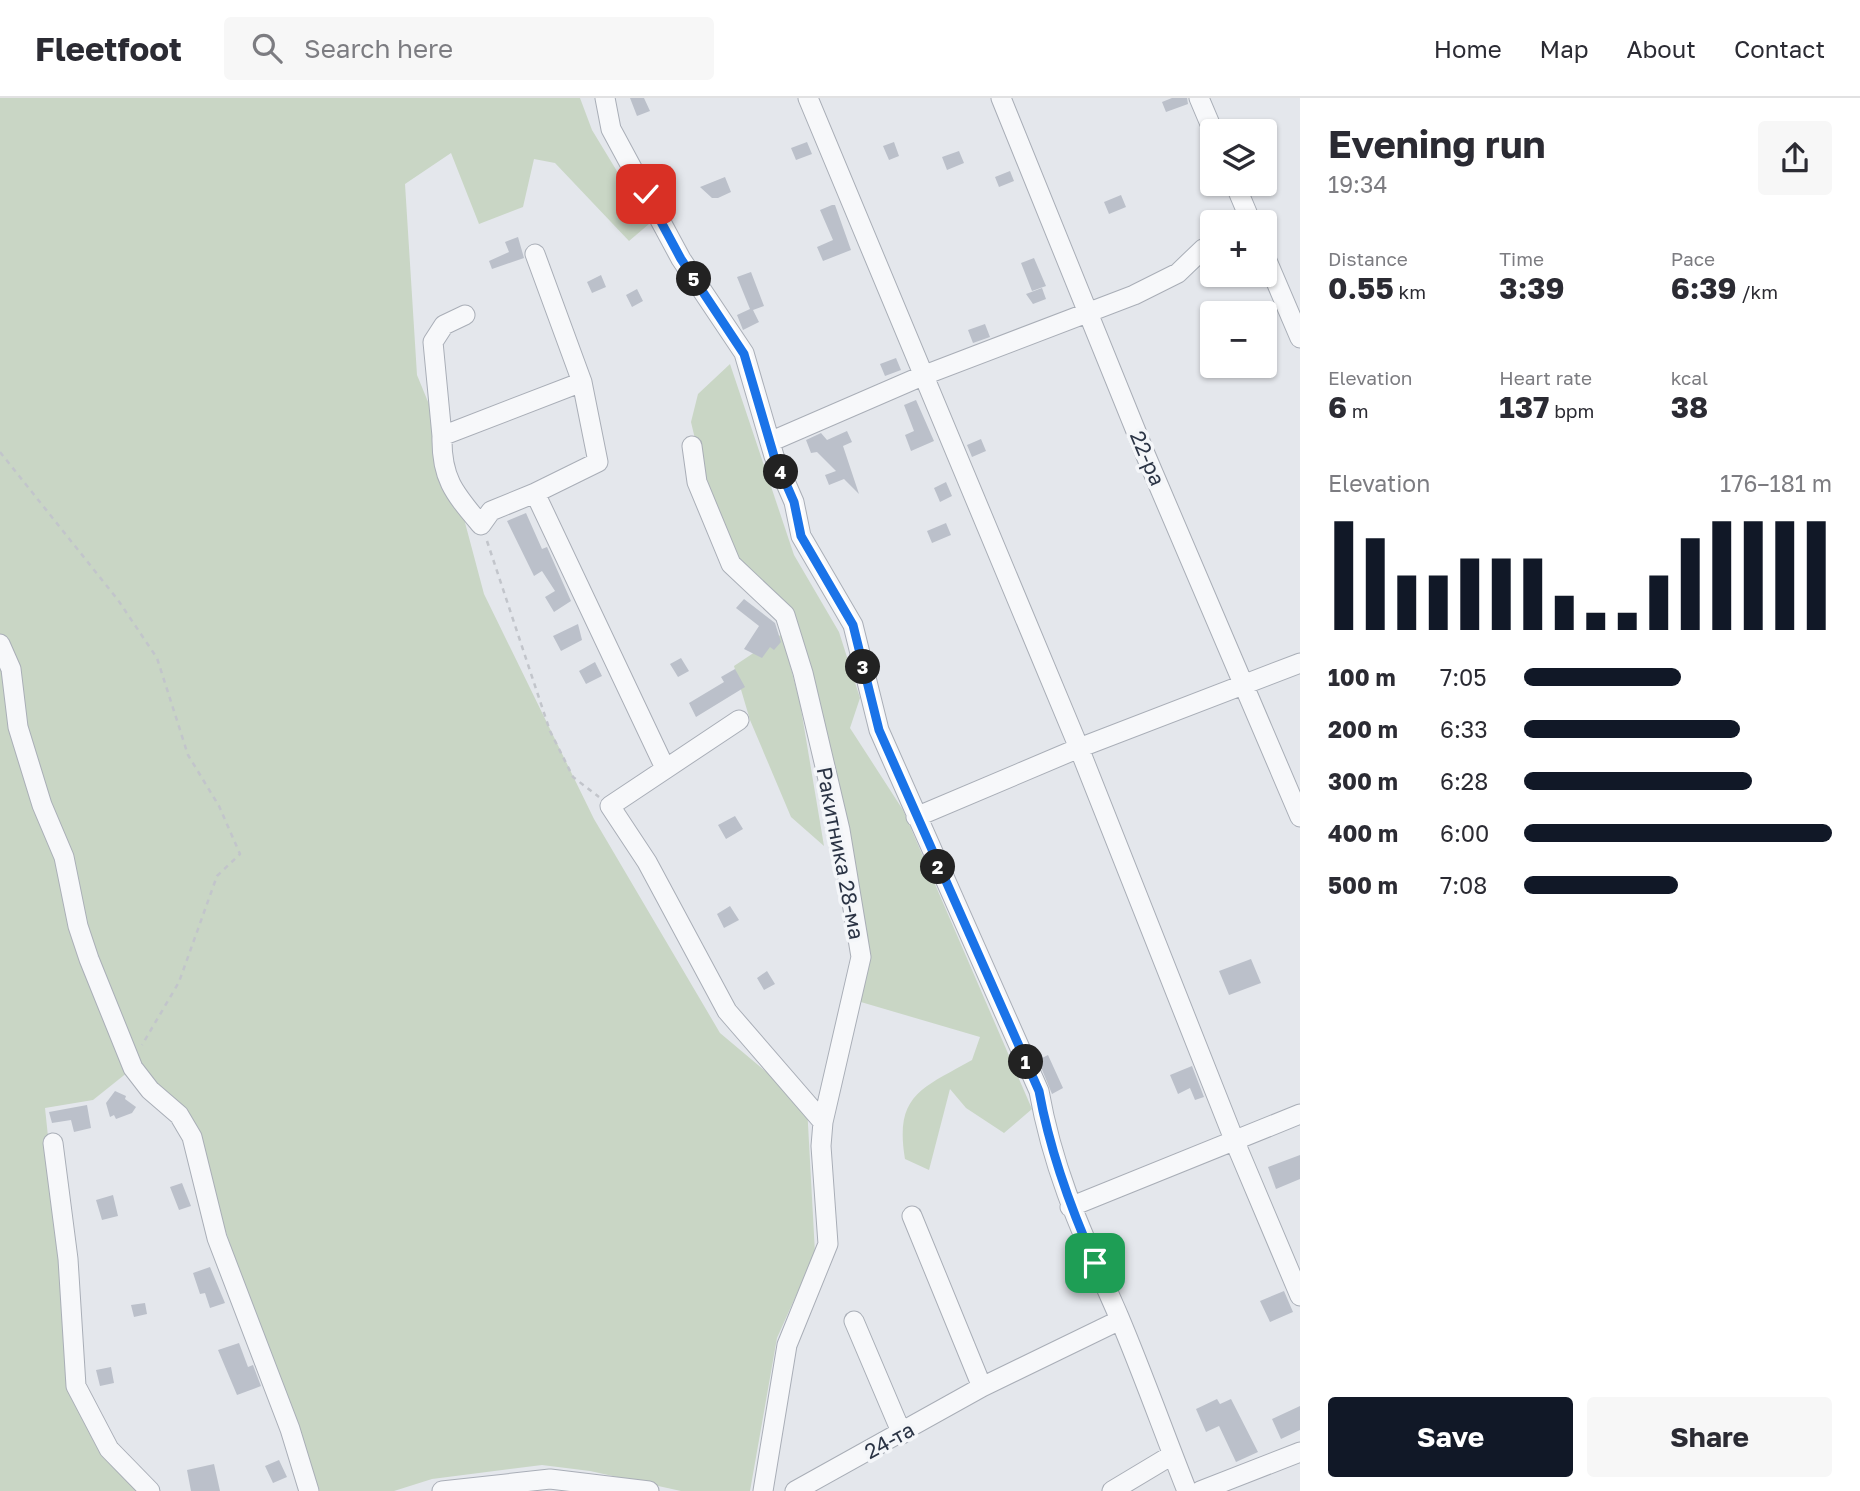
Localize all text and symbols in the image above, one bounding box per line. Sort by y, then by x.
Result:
search box [224,17,714,80]
text: Fleetfoot [35,29,182,68]
icon: search [248,29,286,67]
text: Search here [304,33,453,64]
text: Home [1434,34,1502,63]
text: Map [1540,34,1589,63]
text: About [1627,34,1696,63]
text: Contact [1734,34,1825,63]
map controls [1200,119,1277,378]
button: layers [1200,119,1277,196]
text: Evening run [1328,121,1546,166]
button: share [1758,121,1832,195]
pin [616,164,676,224]
text: 19:34 [1328,170,1387,198]
icon: check [627,175,665,213]
button: + [1200,210,1277,287]
text: Distance [1328,247,1408,270]
text: Time [1499,247,1544,270]
text: Pace [1671,247,1715,270]
pin: 5 [676,262,712,296]
text: 5 [688,267,699,290]
text: 0.55 [1328,270,1394,306]
text: 3:39 [1499,270,1565,306]
text: 6:39 [1671,270,1737,306]
text: km [1394,280,1426,303]
text: /km [1737,280,1778,303]
button: − [1200,301,1277,378]
text: Elevation [1328,366,1413,389]
text: Heart rate [1499,366,1592,389]
text: kcal [1671,366,1708,389]
text: 6 [1328,389,1347,425]
text: 137 [1499,389,1549,425]
text: 38 [1671,389,1708,425]
text: m [1347,399,1369,422]
text: bpm [1549,399,1594,422]
street label: 22-ра [1125,427,1171,489]
pin: 4 [764,454,798,490]
text: 4 [775,460,786,483]
text: Elevation [1328,469,1430,497]
text: 176–181 m [1720,469,1832,497]
pin: 3 [846,650,880,684]
text: 3 [857,655,868,678]
text: 100 m [1328,663,1396,691]
text: 7:05 [1440,663,1487,691]
text: 200 m [1328,715,1398,743]
text: 6:33 [1440,715,1488,743]
street label: Ракитника 28-ма [812,764,870,942]
text: 300 m [1328,767,1398,795]
text: 6:28 [1440,767,1488,795]
text: 400 m [1328,819,1398,847]
text: 6:00 [1440,819,1489,847]
pin: 2 [920,850,956,884]
text: 2 [932,855,943,878]
text: 500 m [1328,871,1398,899]
text: 7:08 [1440,871,1487,899]
pin: 1 [1009,1044,1044,1080]
text: 1 [1021,1050,1030,1073]
pin [1065,1233,1125,1293]
icon: arrive [1076,1244,1114,1282]
button: Save [1328,1397,1573,1477]
button: Share [1587,1397,1832,1477]
street label: 24-та [860,1416,918,1464]

